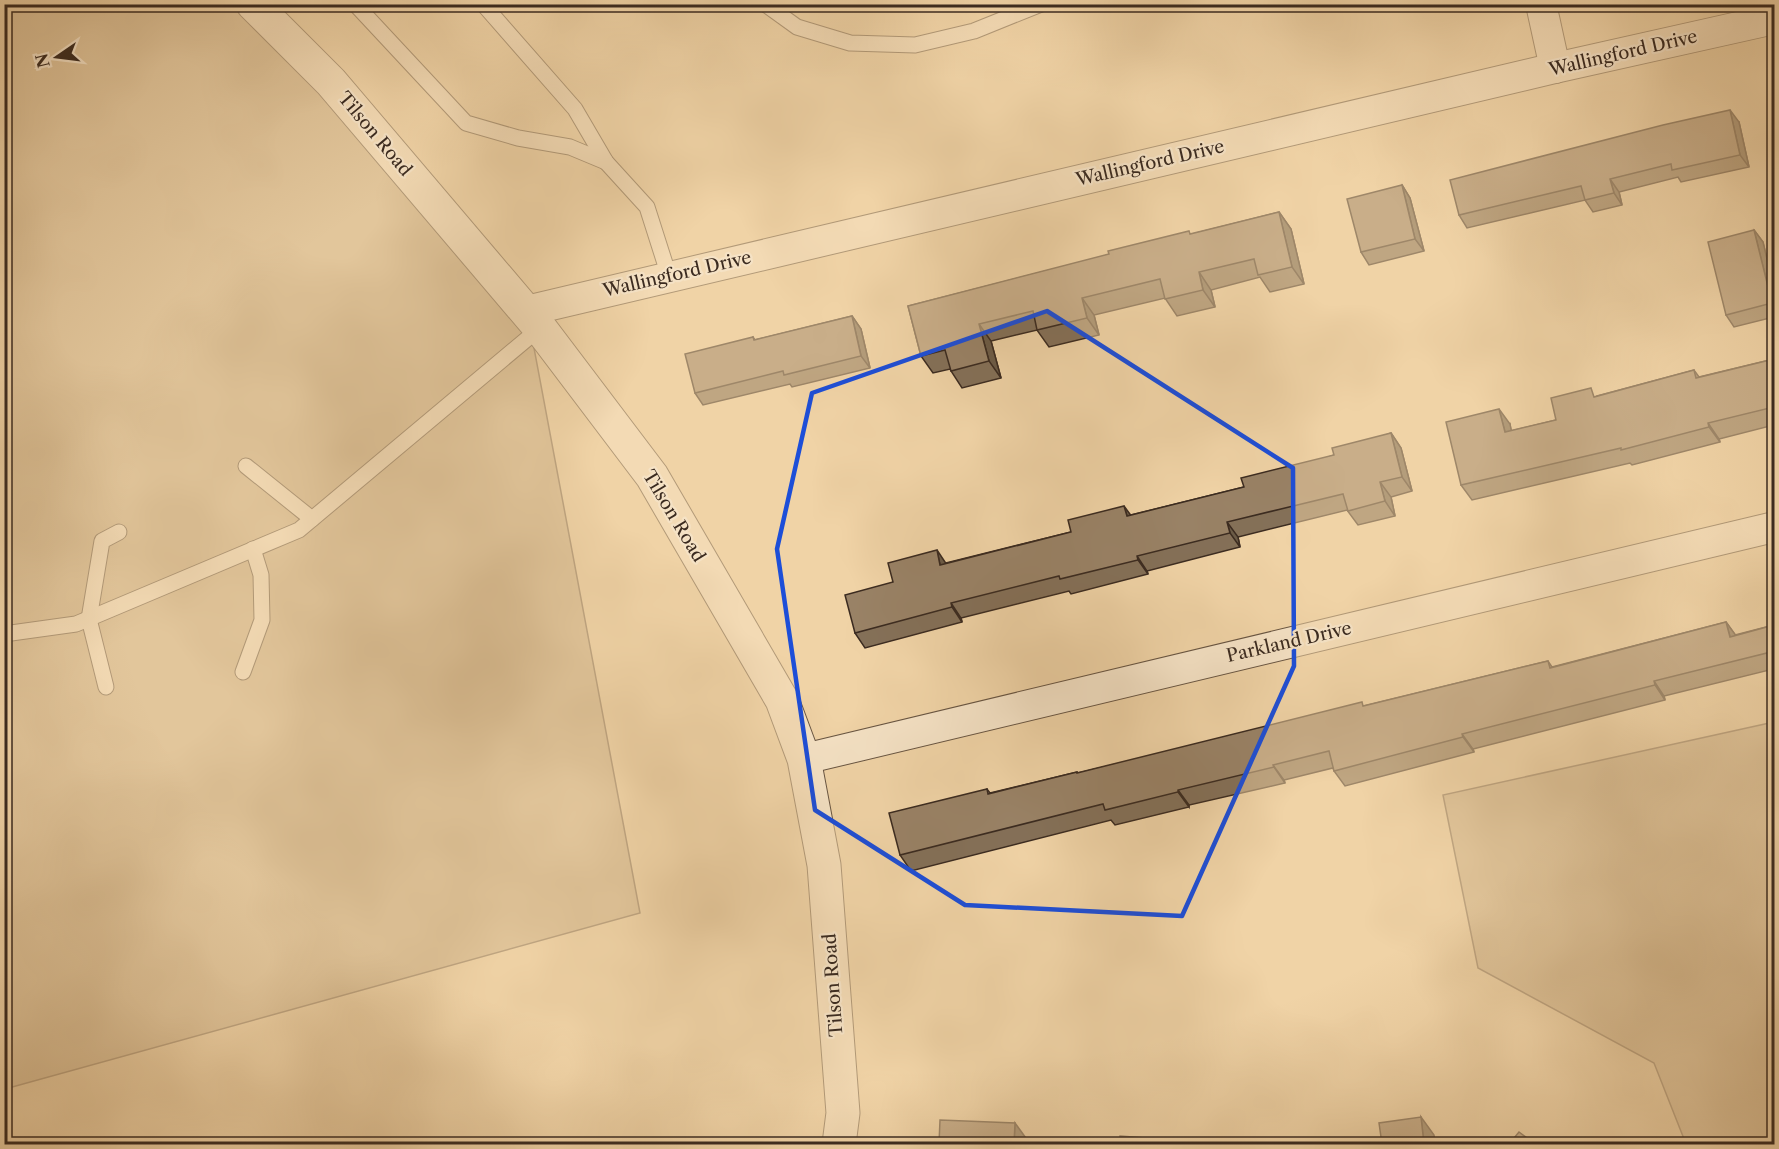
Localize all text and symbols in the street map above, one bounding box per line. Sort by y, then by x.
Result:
street label: Wallingford Drive [1546,25,1699,81]
north arrow [27,27,87,87]
text: N [31,51,54,70]
street label: Tilson Road [333,87,417,181]
street label: Wallingford Drive [1073,135,1226,191]
street label: Wallingford Drive [600,246,753,302]
street label: Tilson Road [638,466,710,566]
street label: Parkland Drive [1224,617,1354,667]
street label: Tilson Road [818,933,848,1037]

